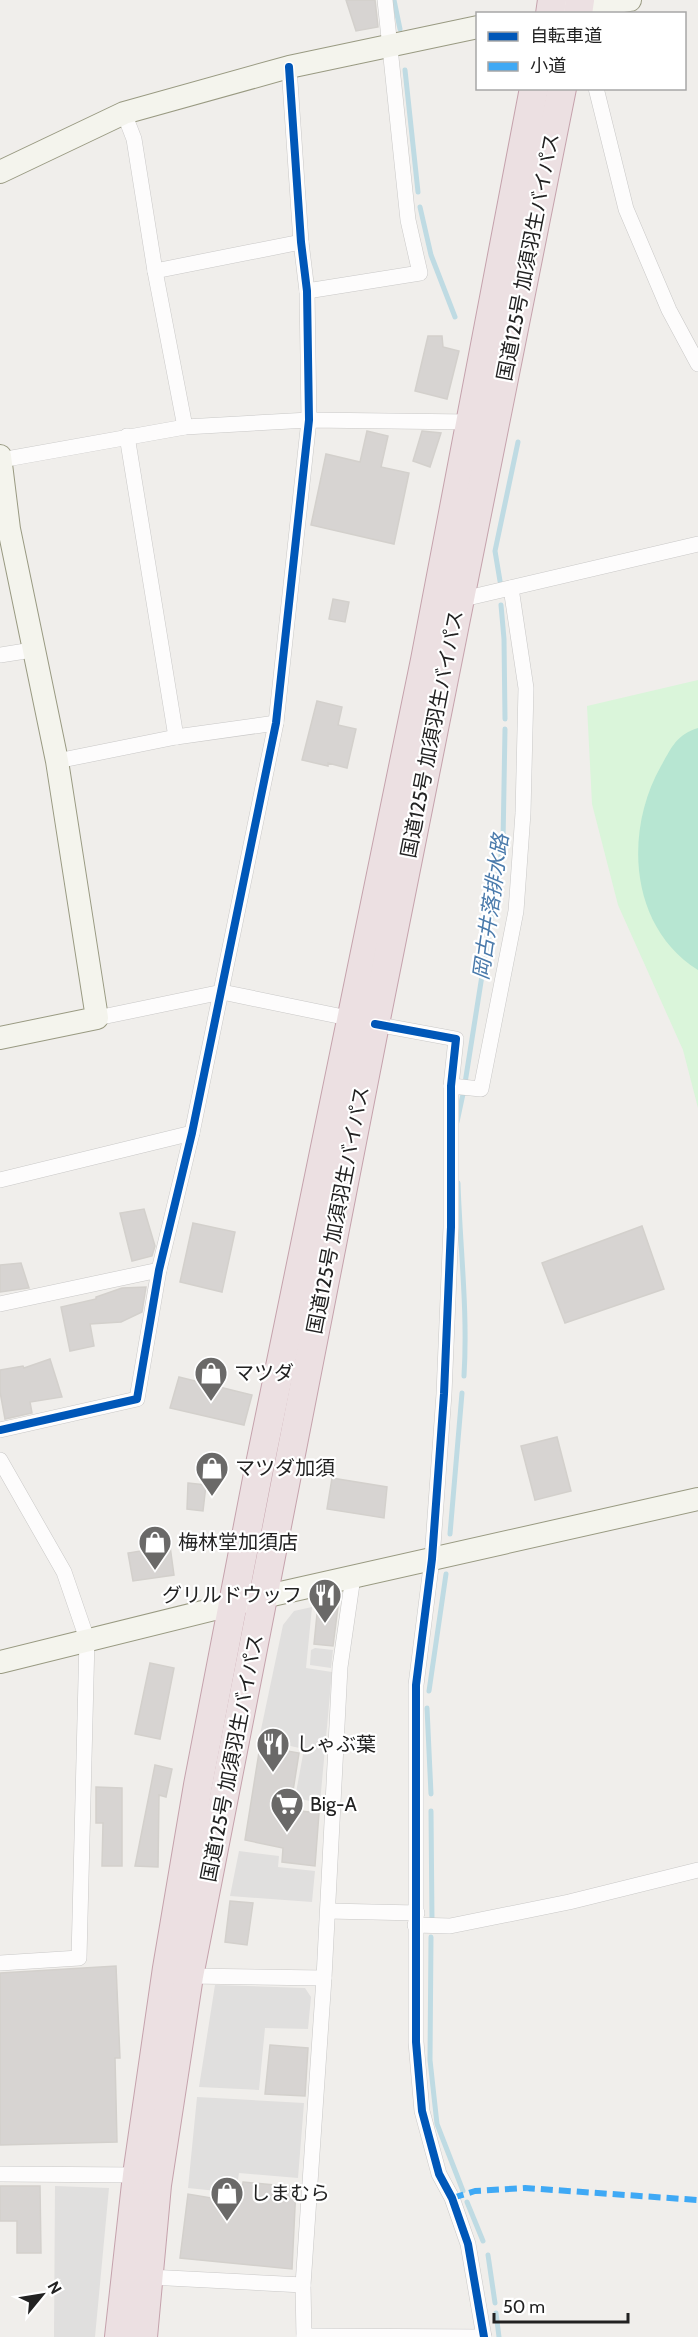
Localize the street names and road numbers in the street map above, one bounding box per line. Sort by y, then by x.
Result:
street label: 国道125号 加須羽生バイパス [492,131,564,383]
street label: 国道125号 加須羽生バイパス [396,608,468,860]
street label: 国道125号 加須羽生バイパス [302,1084,374,1336]
street label: 国道125号 加須羽生バイパス [196,1632,268,1884]

